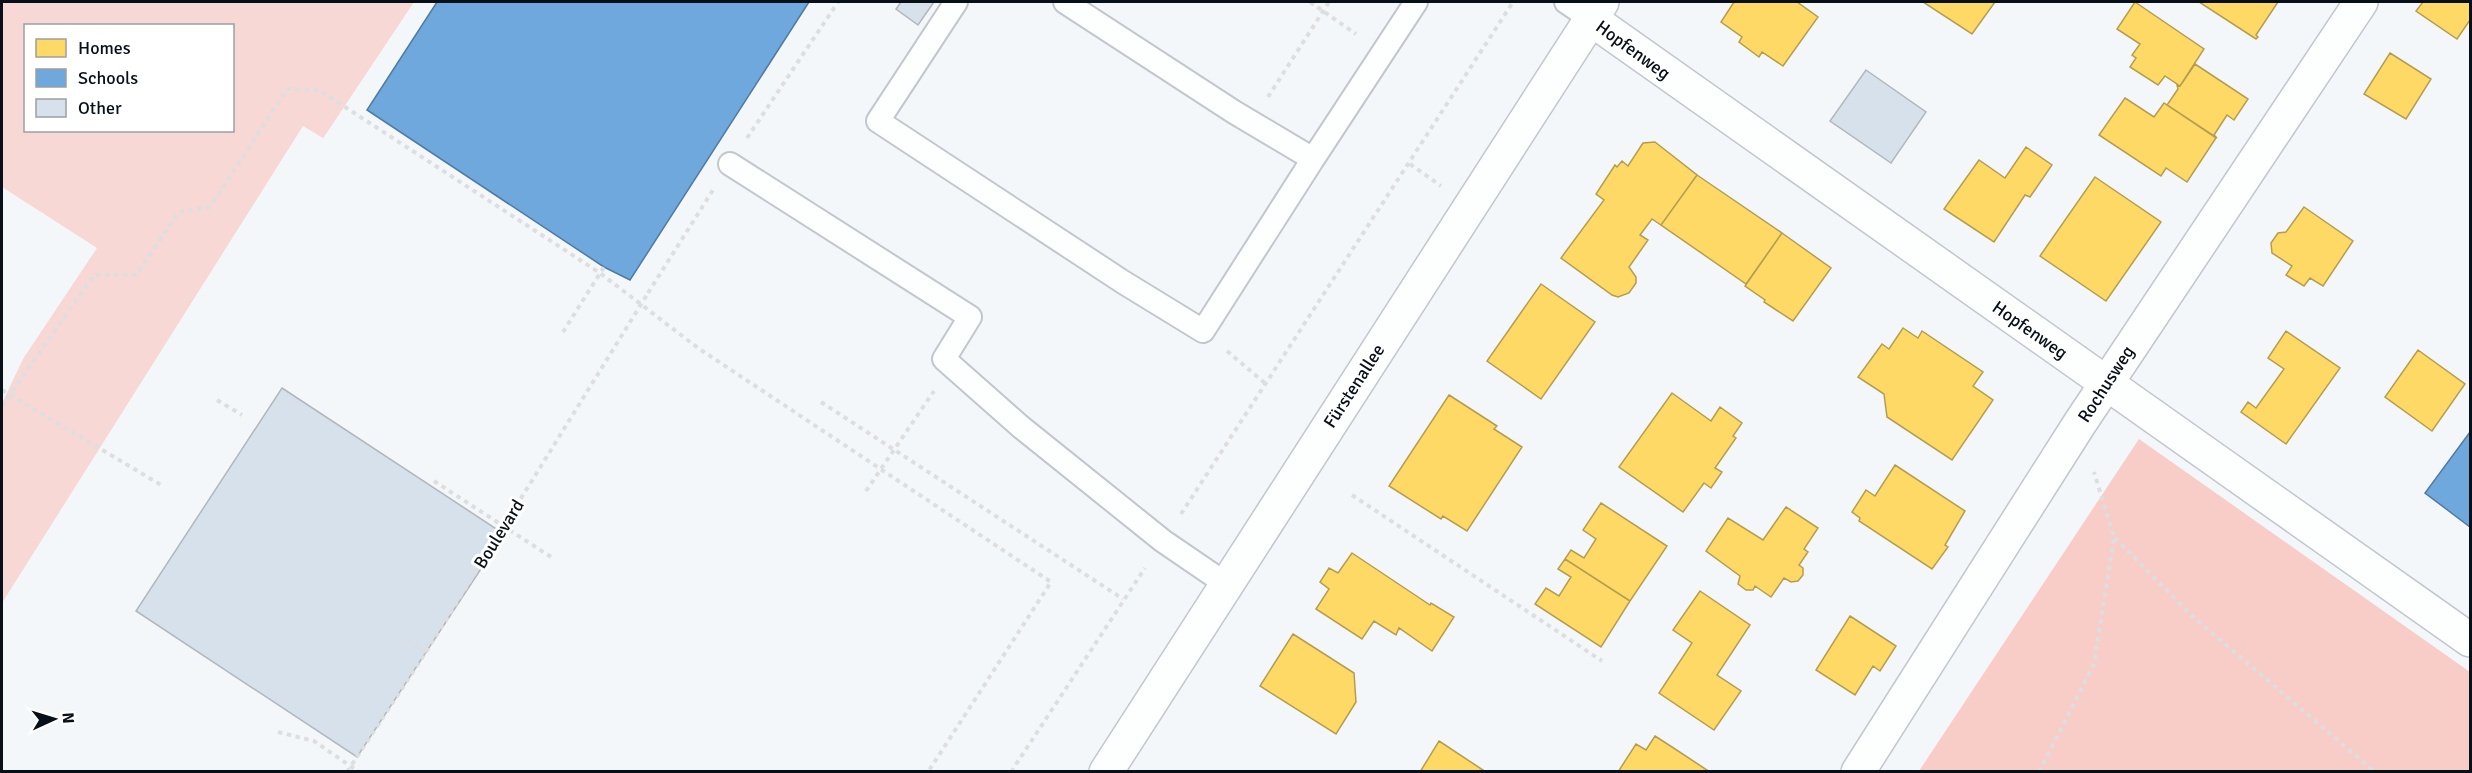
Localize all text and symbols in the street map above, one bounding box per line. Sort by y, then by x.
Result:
street label: Hopfenweg [1591,16,1675,84]
legend [24,24,234,132]
text: Homes [78,37,131,59]
text: Schools [78,67,138,89]
text: Other [78,97,122,119]
street label: Hopfenweg [1988,296,2072,364]
street label: Fürstenallee [1319,340,1389,432]
street label: Rochusweg [2073,341,2139,427]
street label: Boulevard [469,495,529,573]
north arrow [24,689,84,749]
text: N [58,712,78,724]

